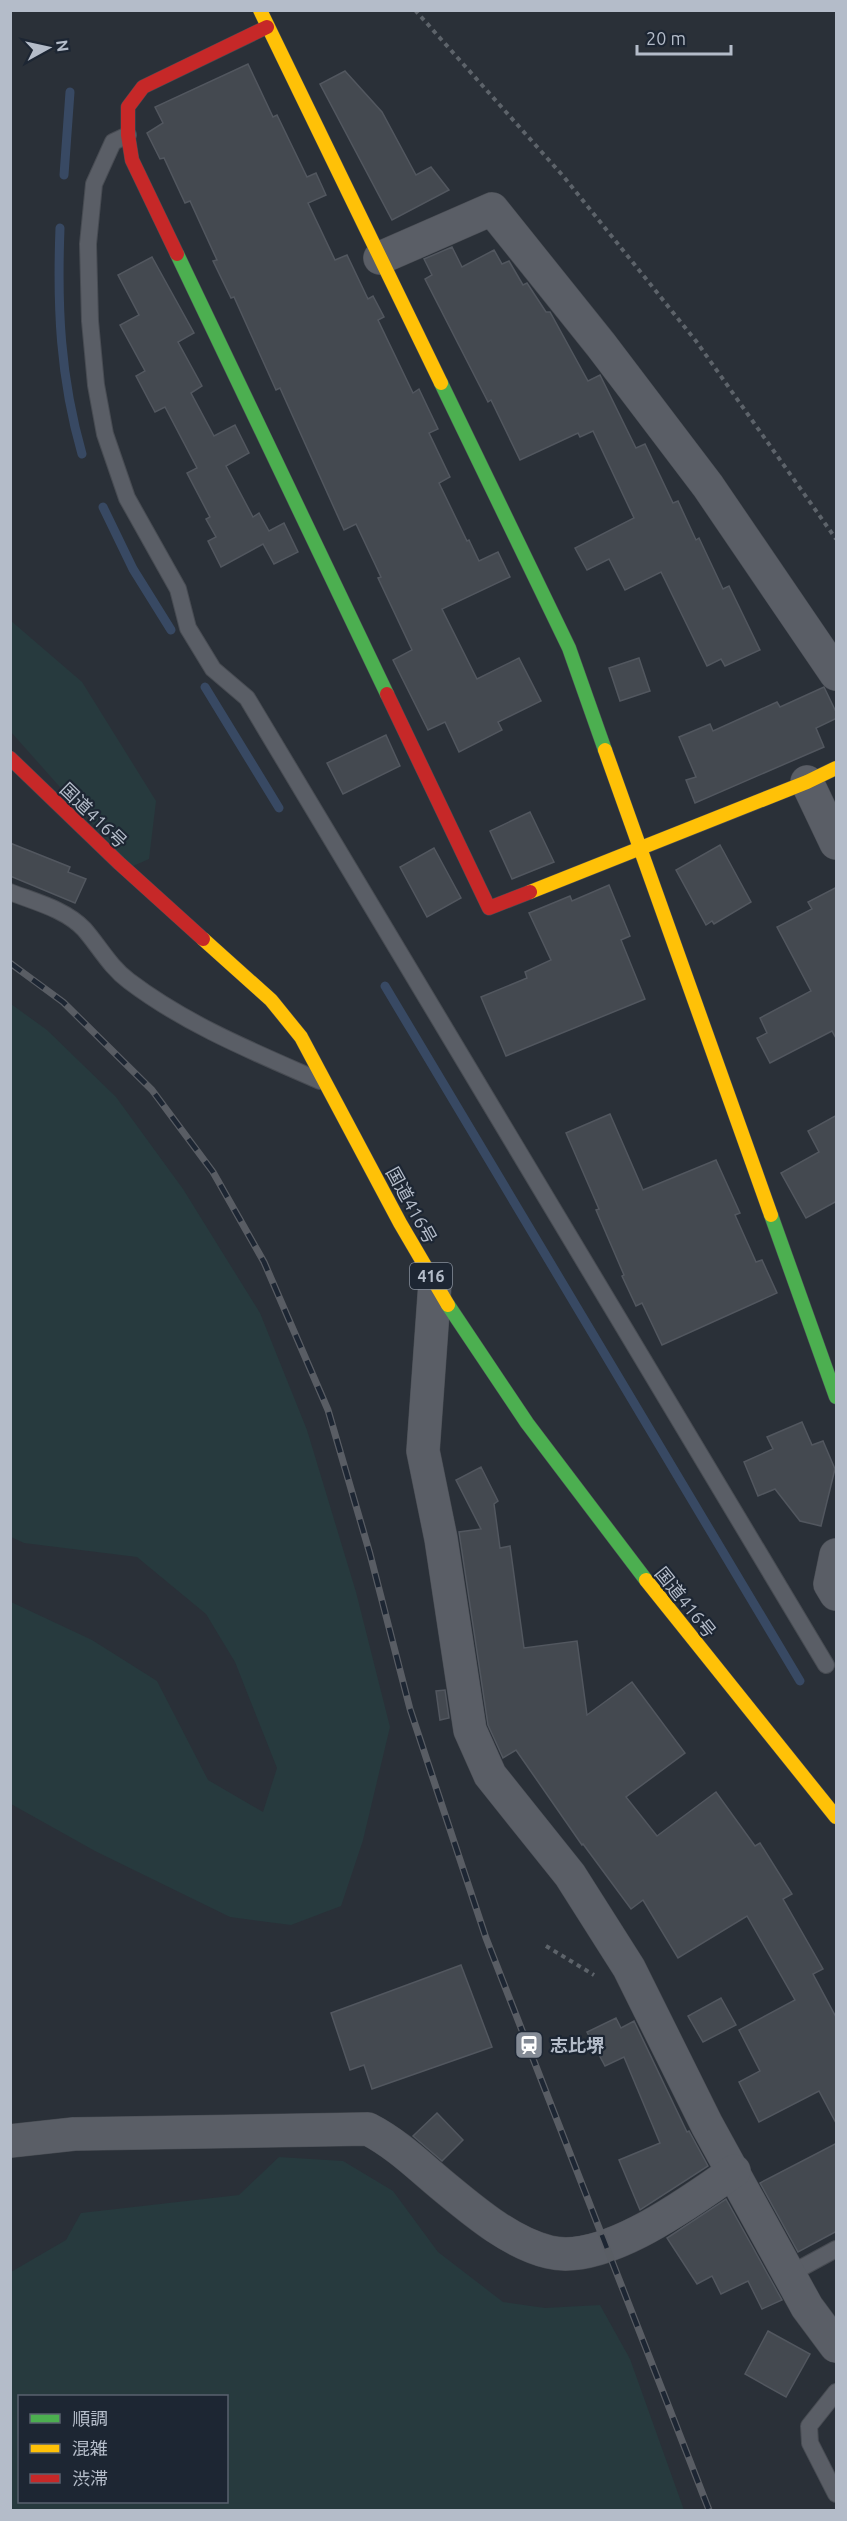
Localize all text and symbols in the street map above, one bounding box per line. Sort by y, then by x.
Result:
north arrow [18,18,78,78]
scale bar [637,18,732,56]
text: 20 m [646,28,686,48]
text: N [53,39,73,53]
street label: 国道416号 [57,778,131,852]
street label: 国道416号 [383,1163,441,1247]
road number: 416 [410,1263,452,1289]
street label: 国道416号 [652,1563,720,1641]
station icon: 志比堺 [513,2029,545,2061]
place label: 志比堺 [550,2035,605,2055]
legend [18,2395,228,2503]
text: 順調 [72,2408,108,2428]
text: 混雑 [72,2438,108,2458]
text: 渋滞 [72,2468,108,2488]

